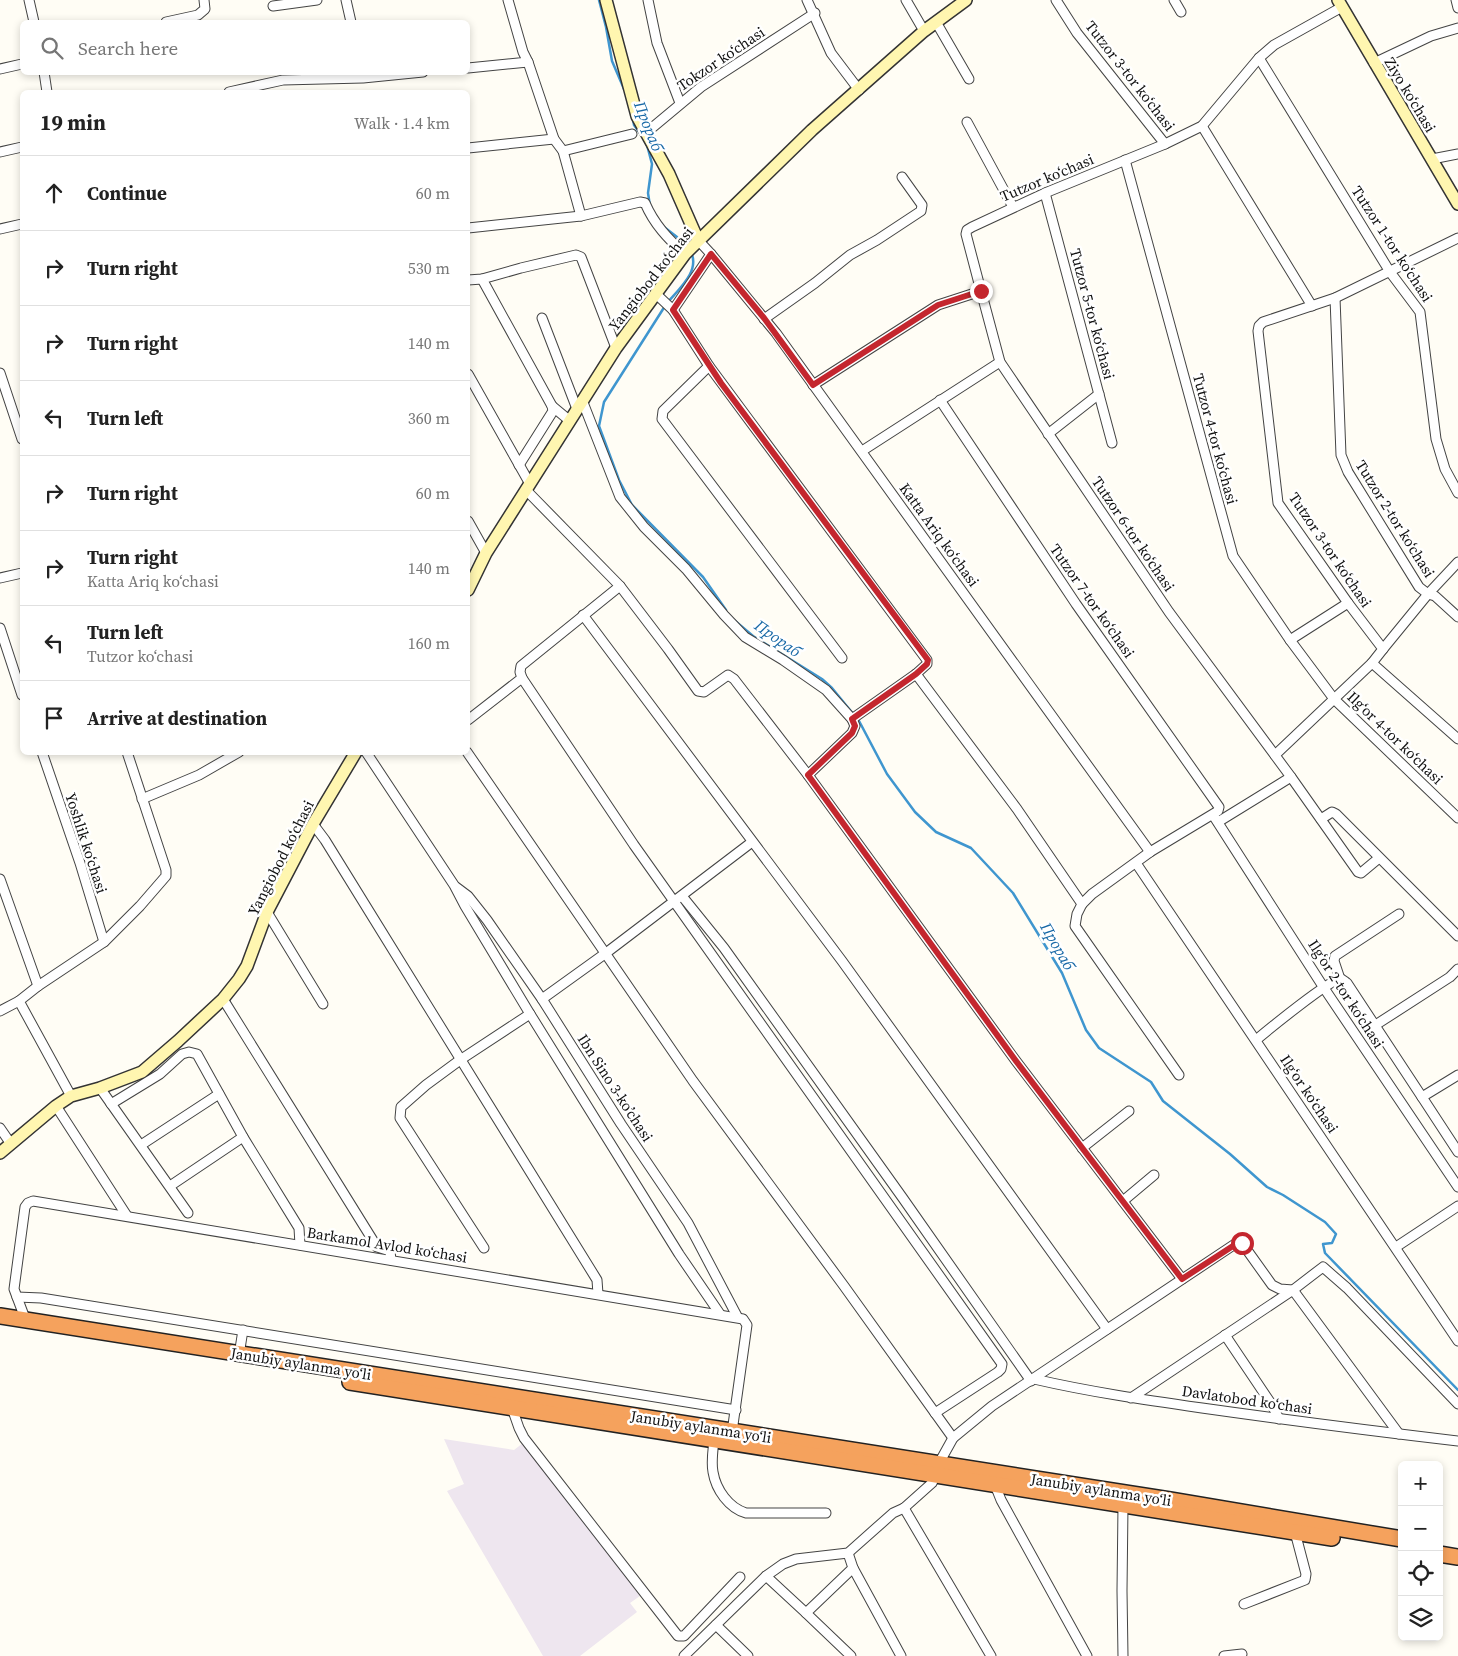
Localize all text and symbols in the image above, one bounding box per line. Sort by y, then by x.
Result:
street label: Tutzor 3-tor koʻchasi [1081,16,1180,135]
search box [20,20,470,75]
street label: Tokzor koʻchasi [673,21,769,96]
icon: search [38,34,66,62]
text: Search here [78,35,178,61]
street label: Ziyo koʻchasi [1380,53,1441,136]
water label: Прораб [629,97,670,156]
text: 19 min [40,108,106,137]
text: Walk · 1.4 km [354,112,450,134]
street label: Tutzor koʻchasi [997,148,1097,207]
icon: ahead [40,179,68,207]
text: Continue [87,180,167,206]
street label: Tutzor 1-tor koʻchasi [1347,181,1438,306]
text: 60 m [416,182,450,204]
street label: Yangiobod koʻchasi [603,222,698,335]
street label: Tutzor 5-tor koʻchasi [1065,246,1120,382]
icon: right [40,254,68,282]
text: Turn right [87,255,178,281]
text: 530 m [408,257,450,279]
route end [970,280,993,303]
icon: right [40,329,68,357]
text: Turn right [87,330,178,356]
text: 140 m [408,332,450,354]
street label: Tutzor 4-tor koʻchasi [1188,371,1243,507]
icon: left [40,404,68,432]
text: Turn left [87,405,163,431]
text: 360 m [408,407,450,429]
street label: Tutzor 2-tor koʻchasi [1351,456,1440,581]
street label: Tutzor 6-tor koʻchasi [1087,472,1180,596]
icon: right [40,479,68,507]
street label: Katta Ariq koʻchasi [895,479,984,591]
text: Turn right [87,480,178,506]
text: 60 m [416,482,450,504]
street label: Tutzor 3-tor koʻchasi [1284,488,1377,612]
street label: Tutzor 7-tor koʻchasi [1045,539,1140,662]
text: Turn right [87,544,178,570]
icon: right [40,554,68,582]
text: 140 m [408,557,450,579]
text: Katta Ariq koʻchasi [87,570,219,592]
water label: Прораб [749,613,807,663]
text: Turn left [87,619,163,645]
icon: left [40,629,68,657]
text: 160 m [408,632,450,654]
text: Tutzor koʻchasi [87,645,193,667]
street label: Ilgʻor 4-tor koʻchasi [1343,686,1448,789]
icon: arrive [40,704,68,732]
text: Arrive at destination [87,705,267,731]
street label: Yoshlik koʻchasi [60,790,113,896]
street label: Yangiobod koʻchasi [242,797,319,919]
water label: Прораб [1035,917,1082,976]
street label: Ilgʻor 2-tor koʻchasi [1303,935,1389,1052]
street label: Ibn Sino 3-koʼchasi [573,1030,658,1146]
street label: Ilgʻor koʻchasi [1275,1050,1343,1137]
street label: Barkamol Avlod koʻchasi [305,1221,469,1268]
route start [1231,1232,1254,1255]
street label: Janubiy aylanma yoʻli [228,1342,373,1385]
street label: Davlatobod koʻchasi [1180,1380,1314,1419]
street label: Janubiy aylanma yoʻli [628,1405,773,1448]
map controls [1398,1461,1443,1641]
button: + [1398,1461,1443,1506]
street label: Janubiy aylanma yoʻli [1028,1468,1173,1511]
button: − [1398,1506,1443,1551]
button: locate [1398,1551,1443,1596]
button: layers [1398,1596,1443,1641]

